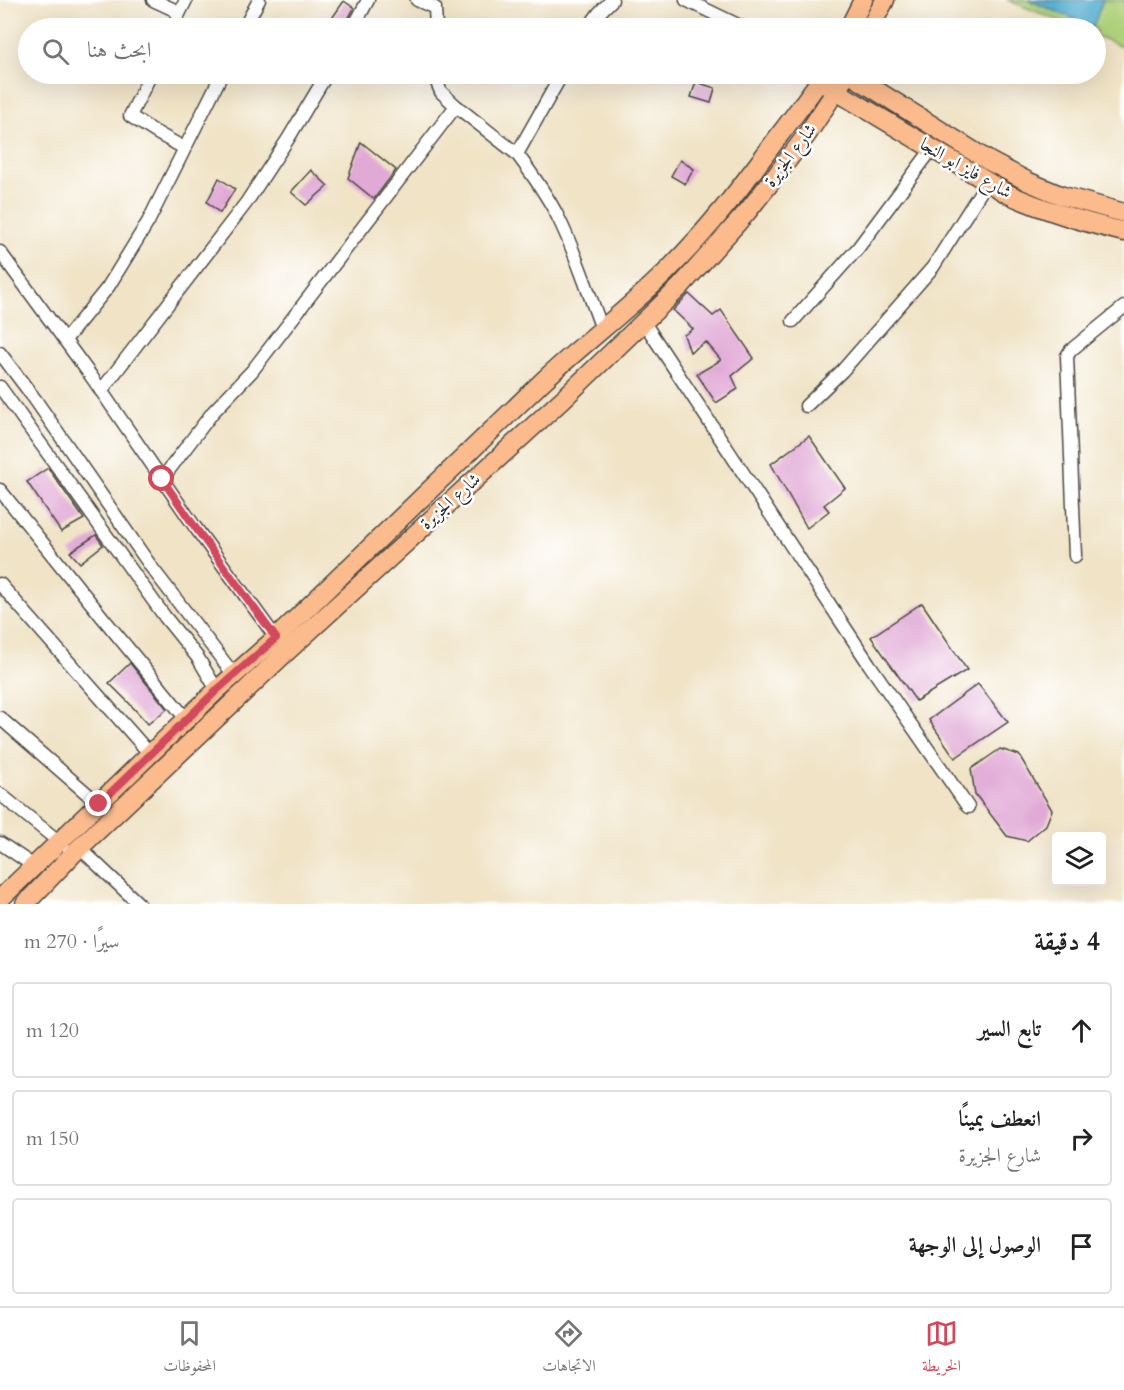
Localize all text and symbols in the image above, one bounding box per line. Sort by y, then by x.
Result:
search box [18,18,1106,84]
icon: search [39,35,72,68]
text: ابحث هنا [87,35,152,65]
street label: شارع الجزيرة [758,118,824,194]
street label: شارع فايز ابو النجا [914,132,1016,207]
route start [148,465,174,491]
street label: شارع الجزيرة [414,467,488,537]
route end [85,790,111,816]
map controls [1052,832,1106,886]
button: layers [1052,832,1106,886]
text: 4 دقيقة [1034,924,1100,959]
text: سيرًا · 270 m [24,928,120,955]
text: تابع السير [978,1014,1041,1044]
icon: ahead [1065,1014,1098,1047]
text: 120 m [26,1017,79,1044]
text: انعطف يمينًا [958,1104,1041,1134]
icon: right [1065,1122,1098,1155]
text: 150 m [26,1125,79,1152]
text: شارع الجزيرة [959,1142,1041,1169]
text: الوصول إلى الوجهة [909,1230,1041,1260]
icon: arrive [1065,1230,1098,1263]
tab: المحفوظات [163,1317,216,1381]
tab: الاتجاهات [542,1317,596,1381]
tab: الخريطة [922,1317,961,1381]

